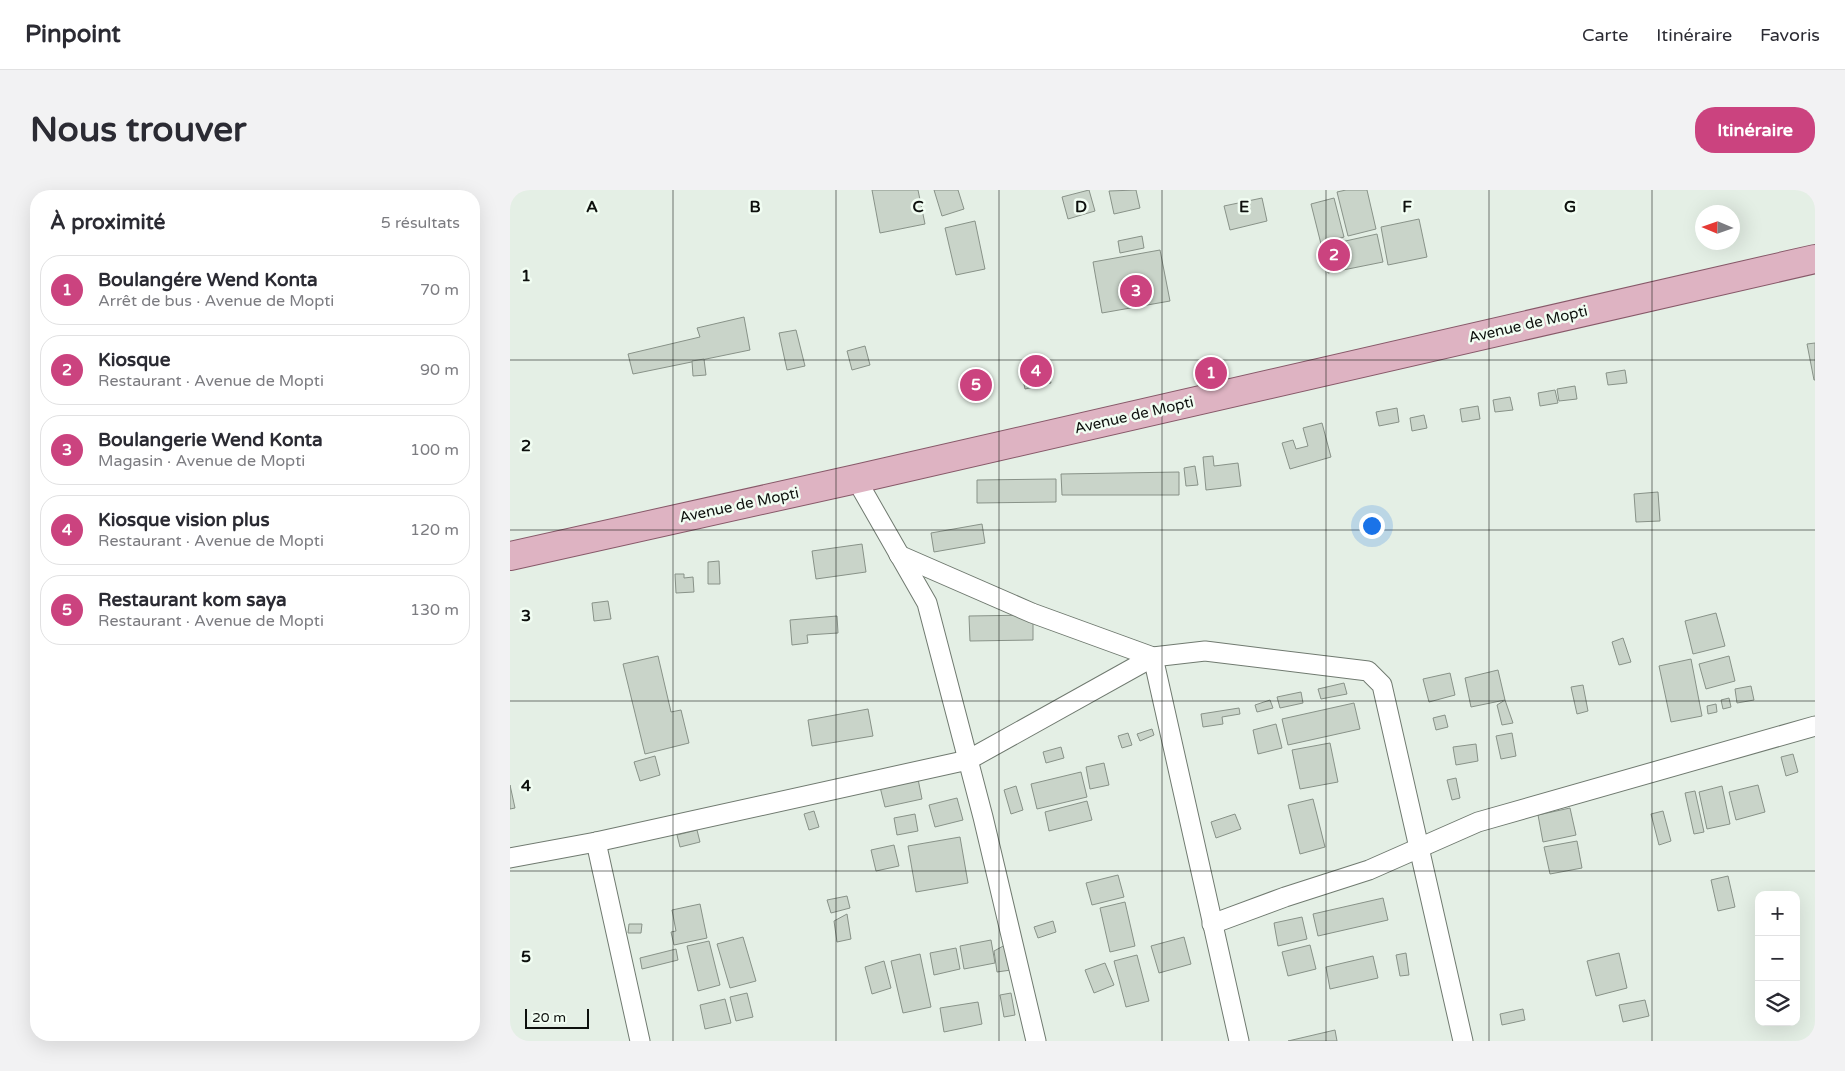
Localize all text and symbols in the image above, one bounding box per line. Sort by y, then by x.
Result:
text: Pinpoint [25,20,121,49]
text: Carte [1582,24,1628,46]
text: Itinéraire [1656,24,1732,46]
text: Favoris [1760,24,1820,46]
button: Itinéraire [1695,107,1815,153]
text: Nous trouver [30,109,246,151]
text: A [586,197,598,217]
text: B [749,197,761,217]
text: C [912,197,924,217]
text: D [1075,197,1087,217]
text: E [1239,197,1249,217]
text: F [1402,197,1412,217]
text: G [1564,197,1576,217]
north arrow [1695,205,1740,250]
text: À proximité [50,210,165,235]
text: 5 résultats [381,213,460,233]
pin: 2 [1318,236,1350,274]
text: 1 [521,266,531,286]
text: Boulangére Wend Konta [98,269,318,291]
pin: 3 [1120,272,1152,310]
text: 1 [62,280,72,300]
text: 70 m [420,280,459,300]
text: Arrêt de bus · Avenue de Mopti [98,291,334,311]
street label: Avenue de Mopti [1467,302,1589,346]
text: Kiosque [98,349,170,371]
pin: 4 [1020,352,1052,390]
pin: 1 [1195,354,1227,392]
text: 2 [62,360,72,380]
text: 90 m [420,360,459,380]
pin: 5 [960,366,992,404]
text: Restaurant · Avenue de Mopti [98,371,324,391]
street label: Avenue de Mopti [1073,393,1195,437]
text: Boulangerie Wend Konta [98,429,323,451]
text: 2 [521,436,531,456]
text: 3 [62,440,72,460]
text: 100 m [410,440,459,460]
text: Magasin · Avenue de Mopti [98,451,305,471]
street label: Avenue de Mopti [678,484,800,526]
text: Kiosque vision plus [98,509,270,531]
your location [1359,513,1385,539]
text: 4 [62,520,72,540]
text: 120 m [410,520,459,540]
text: Restaurant · Avenue de Mopti [98,531,324,551]
text: Restaurant kom saya [98,589,287,611]
text: 5 [62,600,72,620]
text: 130 m [410,600,459,620]
text: 3 [521,606,531,626]
text: Restaurant · Avenue de Mopti [98,611,324,631]
text: 4 [521,776,531,796]
map controls [1755,891,1800,1026]
button: + [1755,891,1800,936]
button: − [1755,936,1800,981]
text: 5 [521,947,531,967]
button: layers [1755,981,1800,1026]
scale bar [525,1006,589,1029]
text: 20 m [532,1009,566,1026]

